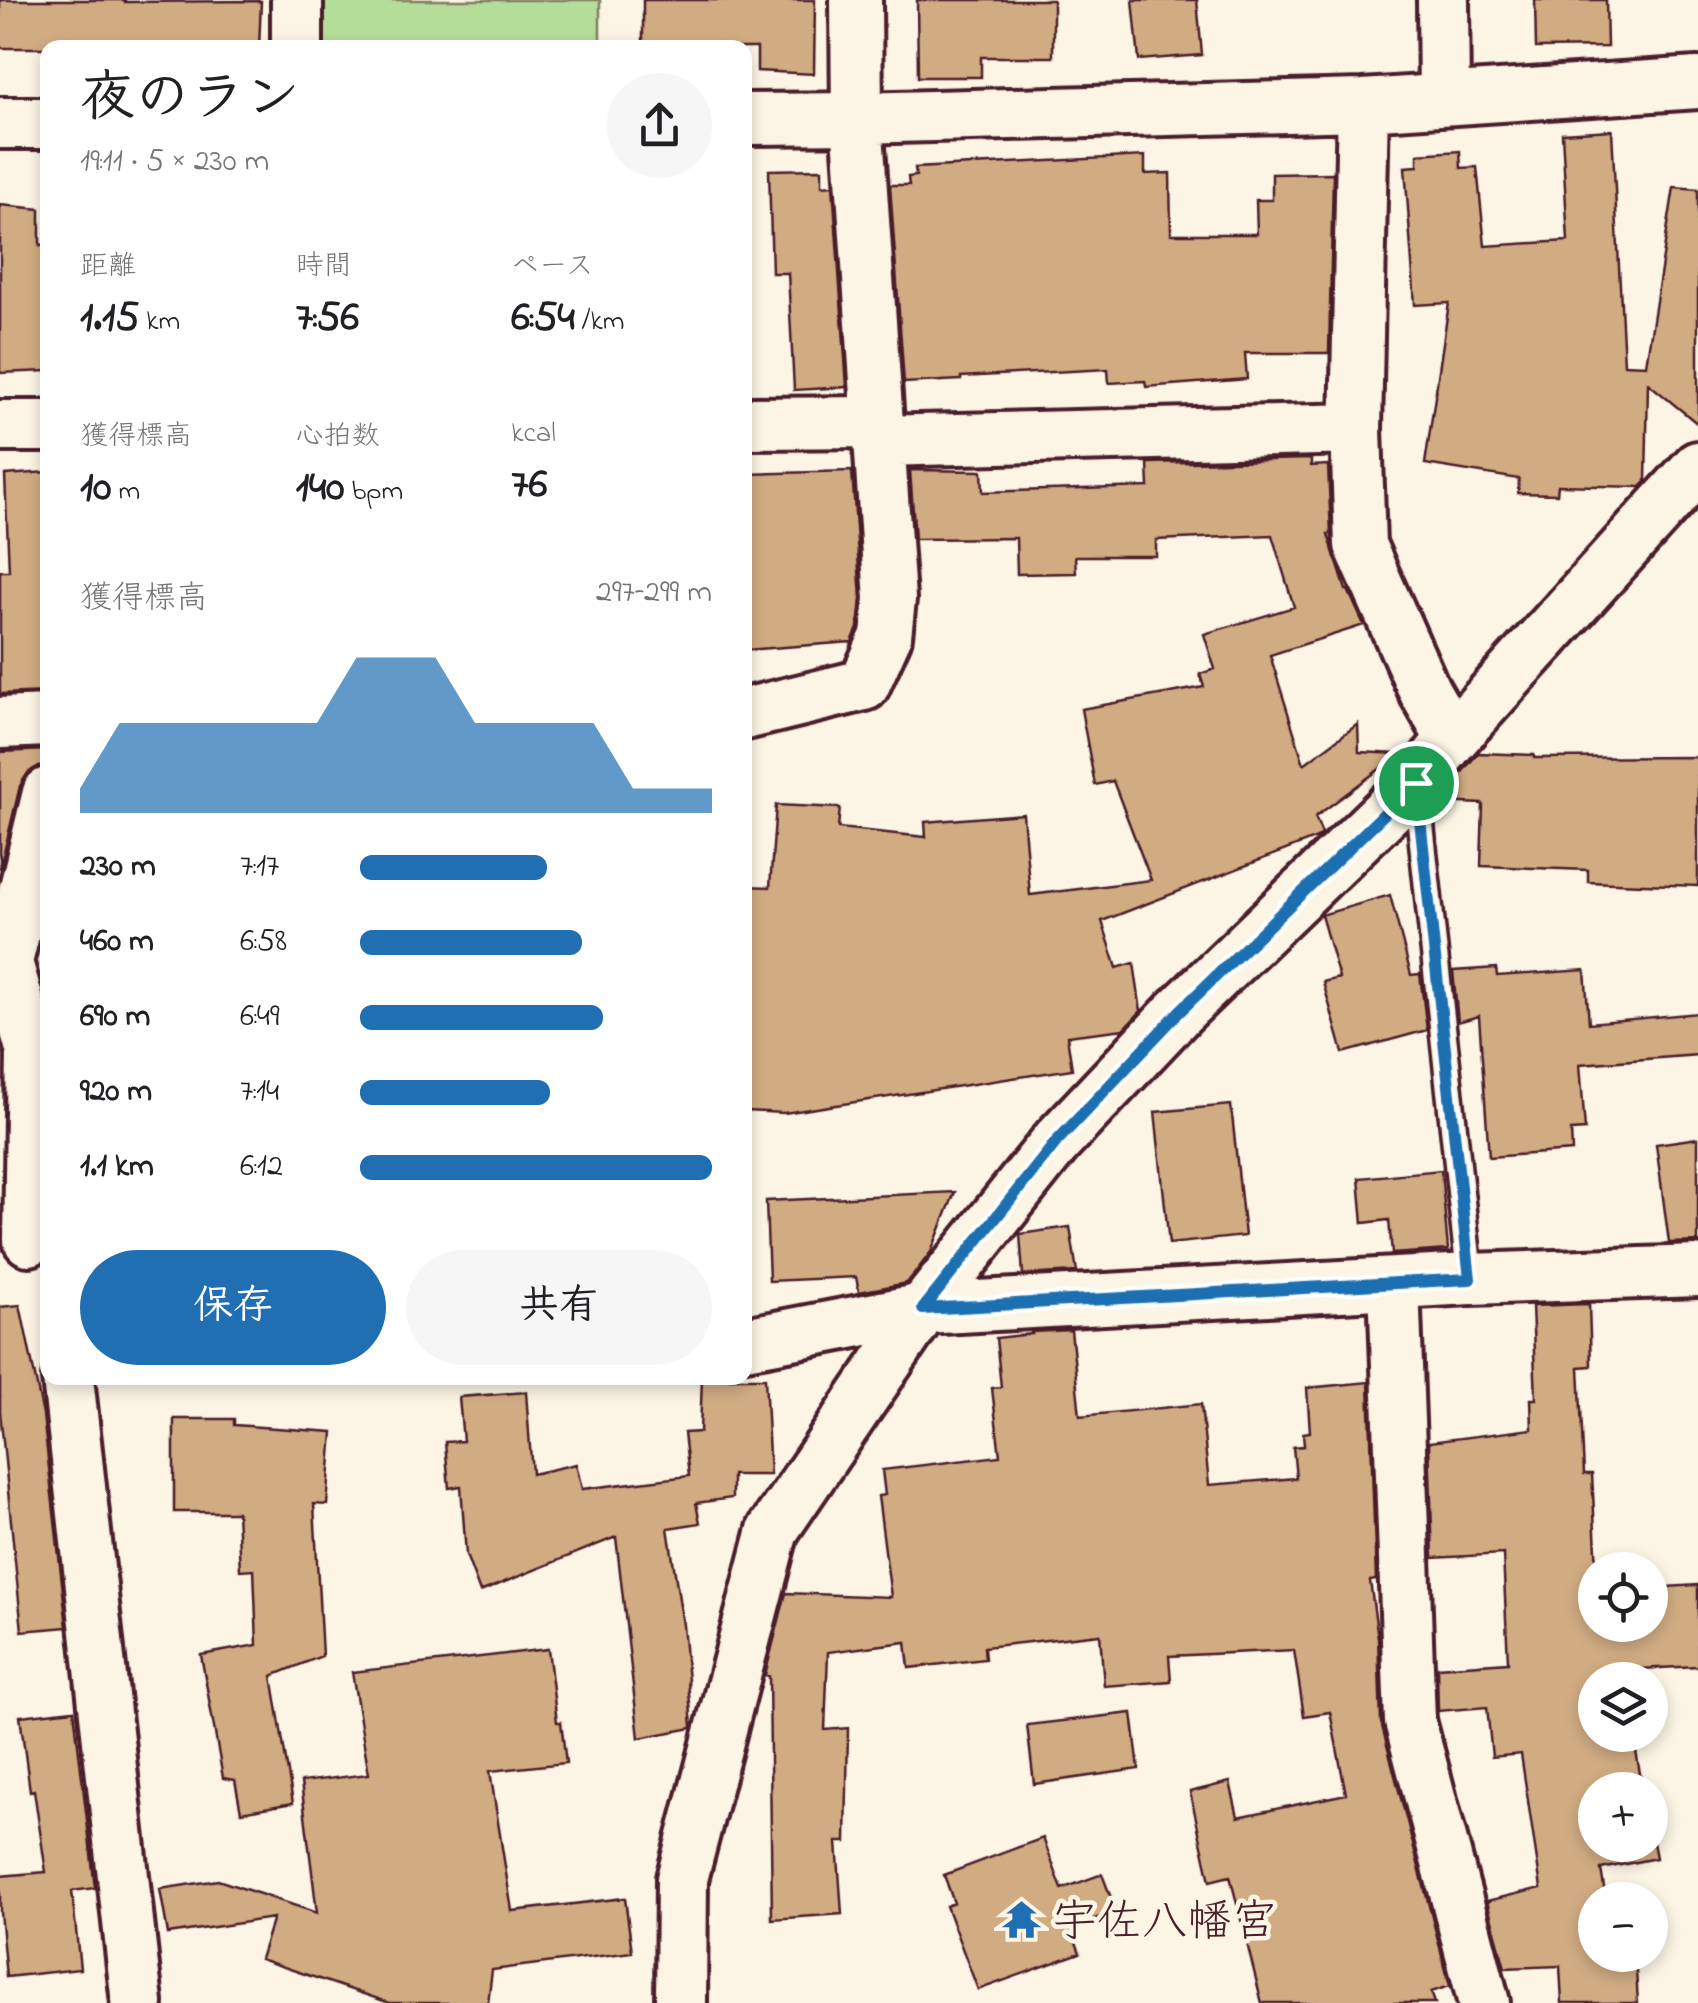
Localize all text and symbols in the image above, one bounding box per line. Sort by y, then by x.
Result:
text: 夜のラン [80,61,300,141]
button: share [607,73,712,178]
text: 19:11 · 5 × 230 m [80,139,269,186]
text: 距離 [80,247,136,288]
text: 時間 [296,247,352,288]
text: ペース [511,247,594,288]
text: 1.15 [80,288,139,349]
text: 7:56 [296,288,359,349]
text: 6:54 [511,288,575,349]
text: km [139,302,180,343]
text: /km [575,302,624,343]
text: kcal [511,414,556,455]
text: 獲得標高 [80,417,192,458]
text: 心拍数 [296,417,380,458]
text: 76 [511,455,547,516]
text: 10 [80,458,112,519]
text: 140 [296,458,344,519]
text: m [112,472,140,513]
text: bpm [344,472,403,513]
text: 297–299 m [596,570,712,617]
text: 獲得標高 [80,576,208,623]
pin [1374,741,1459,826]
icon: arrive [1389,756,1444,811]
text: 230 m [80,844,156,891]
text: 7:17 [240,844,279,891]
text: 460 m [80,919,154,966]
text: 6:58 [240,919,287,966]
text: 690 m [80,994,150,1041]
text: 6:49 [240,994,280,1041]
text: 920 m [80,1069,152,1116]
text: 7:14 [240,1069,279,1116]
text: 1.1 km [80,1144,154,1191]
text: 6:12 [240,1144,283,1191]
button: 保存 [80,1250,386,1365]
button: 共有 [406,1250,712,1365]
map controls [1578,1552,1668,1972]
button: locate [1578,1552,1668,1642]
button: layers [1578,1662,1668,1752]
button: + [1578,1772,1668,1862]
button: − [1578,1882,1668,1972]
place label: 宇佐八幡宮 [1052,1891,1277,1957]
temple icon: 宇佐八幡宮 [1001,1898,1043,1940]

